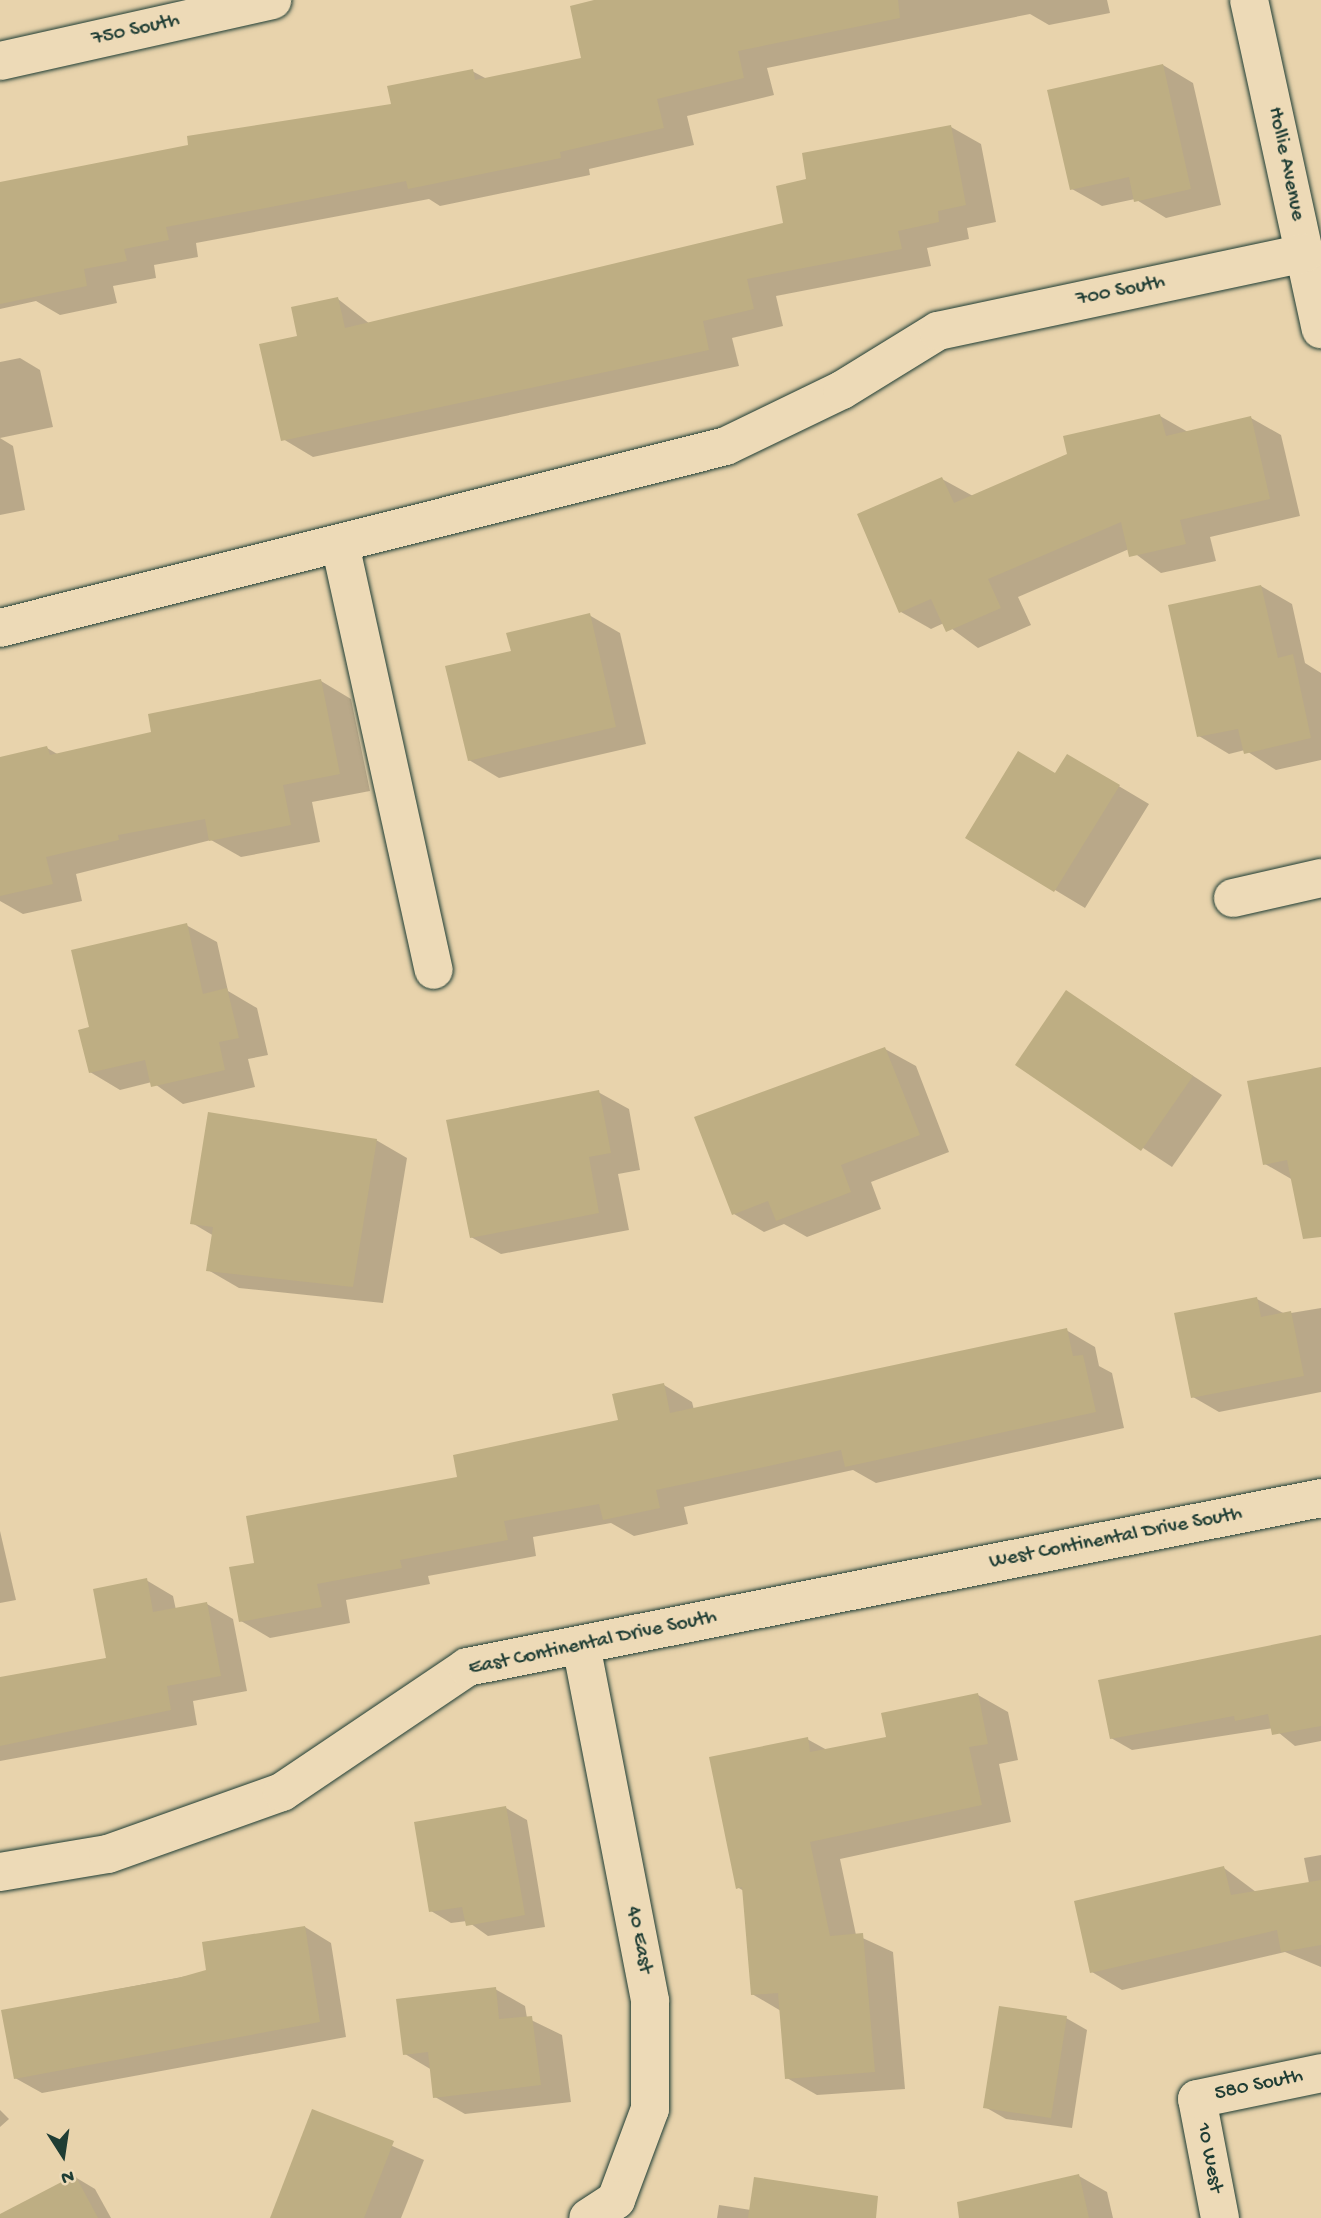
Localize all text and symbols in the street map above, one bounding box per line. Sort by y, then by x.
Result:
street label: 750 South [90,9,182,53]
street label: Hollie Avenue [1261,105,1309,223]
street label: 700 South [1074,270,1168,314]
street label: West Continental Drive South [987,1502,1245,1576]
street label: East Continental Drive South [467,1605,719,1683]
street label: 40 East [619,1904,657,1976]
street label: 580 South [1212,2064,1306,2108]
north arrow [28,2120,98,2190]
street label: 10 West [1189,2121,1227,2195]
text: N [59,2163,76,2189]

